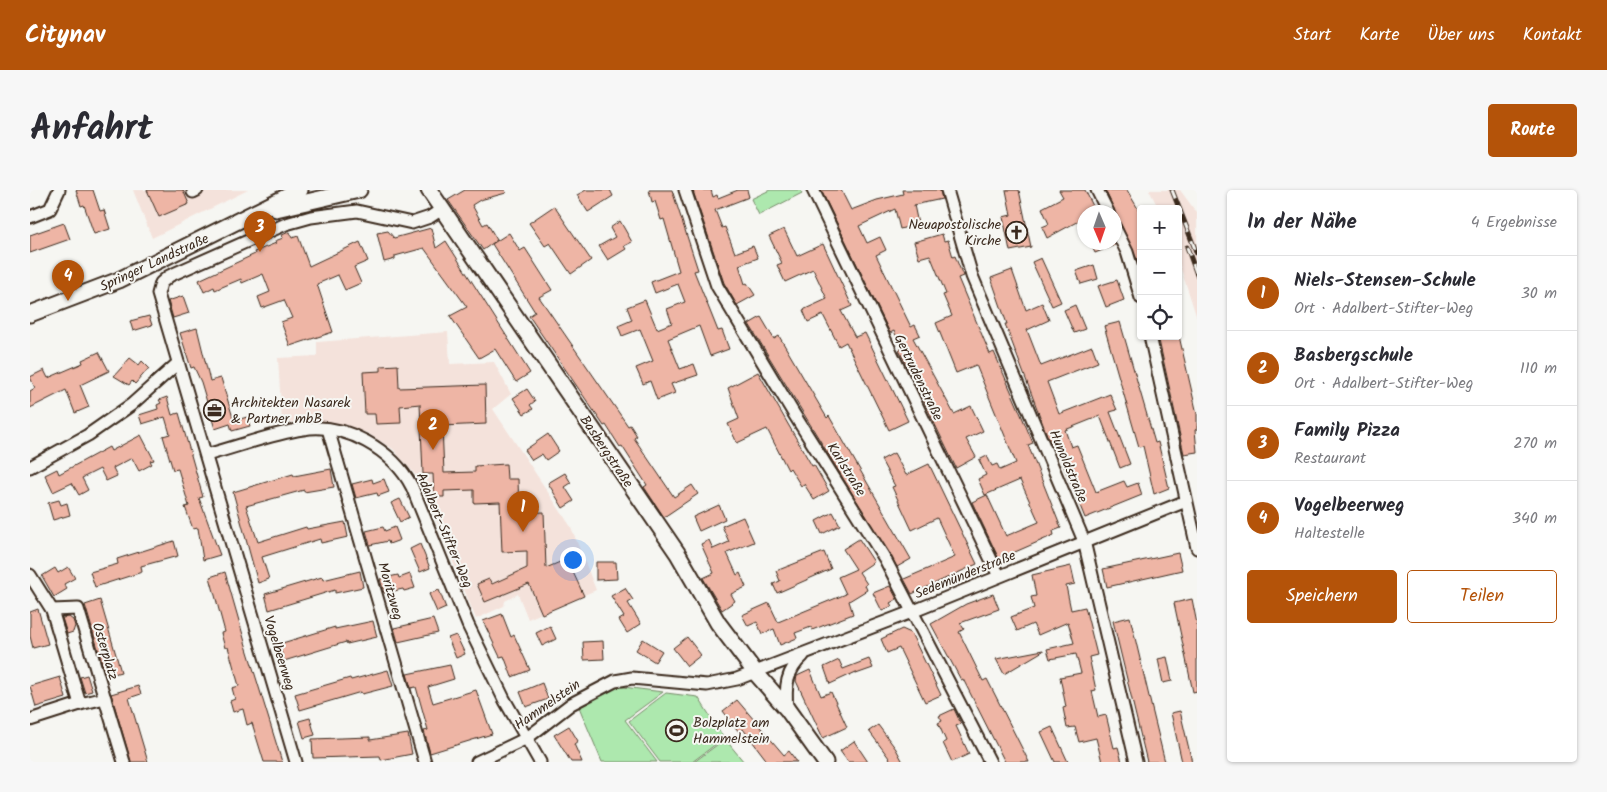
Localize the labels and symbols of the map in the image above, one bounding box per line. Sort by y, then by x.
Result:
north arrow [1077,205,1122,250]
pin: 3 [244,211,276,252]
place label: Neuapostolische Kirche [908,214,1002,252]
church icon: Neuapostolische Kirche [1005,220,1029,244]
street label: Springer Landstraße [96,228,213,298]
pin: 4 [52,260,84,301]
street label: Gertrudenstraße [888,330,949,425]
place label: Architekten Nasarek & Partner mbB [231,392,351,430]
office icon: Architekten Nasarek & Partner mbB [203,398,227,422]
pin: 2 [417,409,449,450]
street label: Basbergstraße [574,411,639,493]
street label: Hunoldstraße [1043,426,1094,507]
street label: Karlstraße [821,438,872,501]
street label: Adalbert-Stifter-Weg [410,469,478,592]
pin: 1 [507,491,539,532]
street label: Sedemünderstraße [911,544,1020,605]
your location [560,547,586,573]
street label: Moritzweg [371,560,409,623]
street label: Vogelbeerweg [257,613,301,693]
street label: Osterplatz [86,620,124,683]
street label: Hammelstein [510,674,585,736]
place label: Bolzplatz am Hammelstein [693,712,769,750]
sports icon: Bolzplatz am Hammelstein [665,718,689,742]

